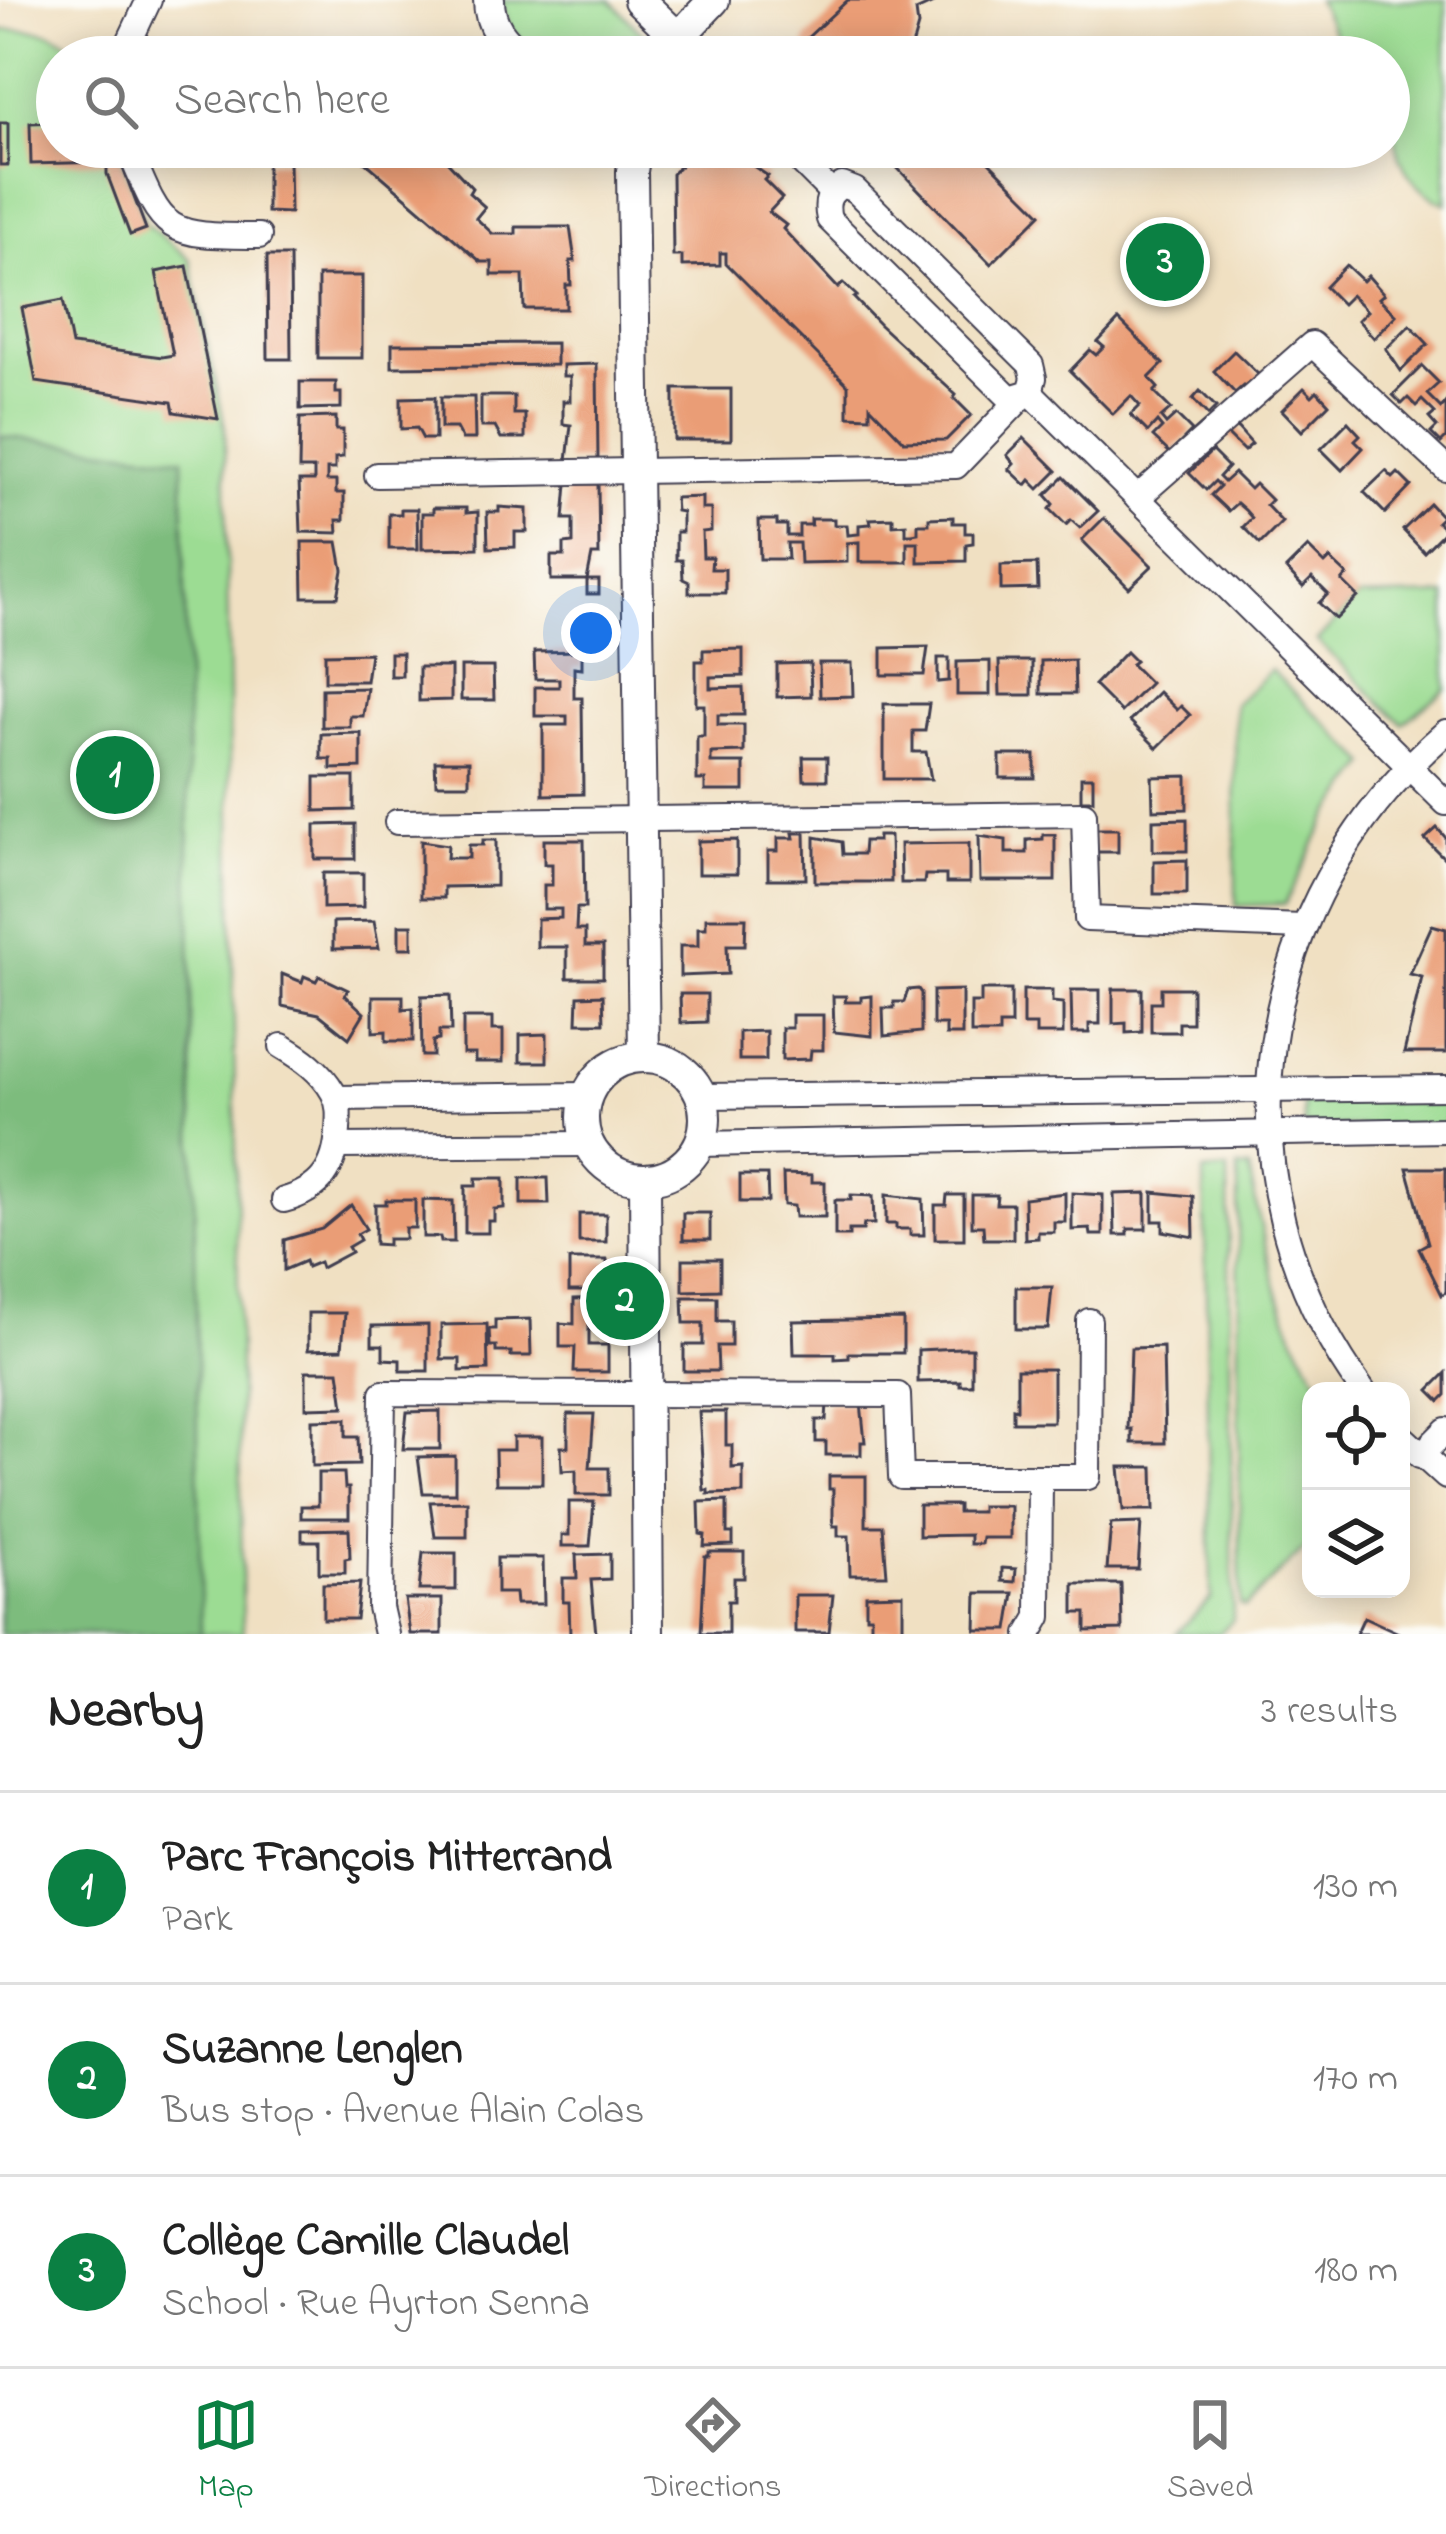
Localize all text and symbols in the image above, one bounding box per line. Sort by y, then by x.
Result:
search box [36,36,1410,168]
icon: search [78,69,144,135]
text: Search here [174,69,390,135]
pin: 3 [1126,217,1204,307]
your location [561,603,621,663]
pin: 1 [76,730,154,820]
pin: 2 [586,1256,664,1346]
map controls [1302,1382,1410,1598]
button: locate [1302,1382,1410,1490]
button: layers [1302,1490,1410,1598]
text: Nearby [48,1675,204,1750]
text: 3 results [1261,1684,1398,1741]
text: Parc François Mitterrand [162,1826,612,1892]
text: 1 [81,1859,93,1916]
text: 130 m [1313,1859,1398,1916]
text: Park [162,1892,232,1949]
text: Suzanne Lenglen [162,2018,463,2084]
text: 2 [77,2051,97,2108]
text: 170 m [1313,2051,1398,2108]
text: Bus stop · Avenue Alain Colas [162,2084,644,2141]
text: Collège Camille Claudel [162,2210,569,2276]
text: 3 [79,2243,95,2300]
text: 180 m [1314,2243,1398,2300]
text: School · Rue Ayrton Senna [162,2276,590,2333]
tab: Map [193,2392,259,2512]
tab: Directions [644,2392,782,2512]
tab: Saved [1167,2392,1253,2512]

